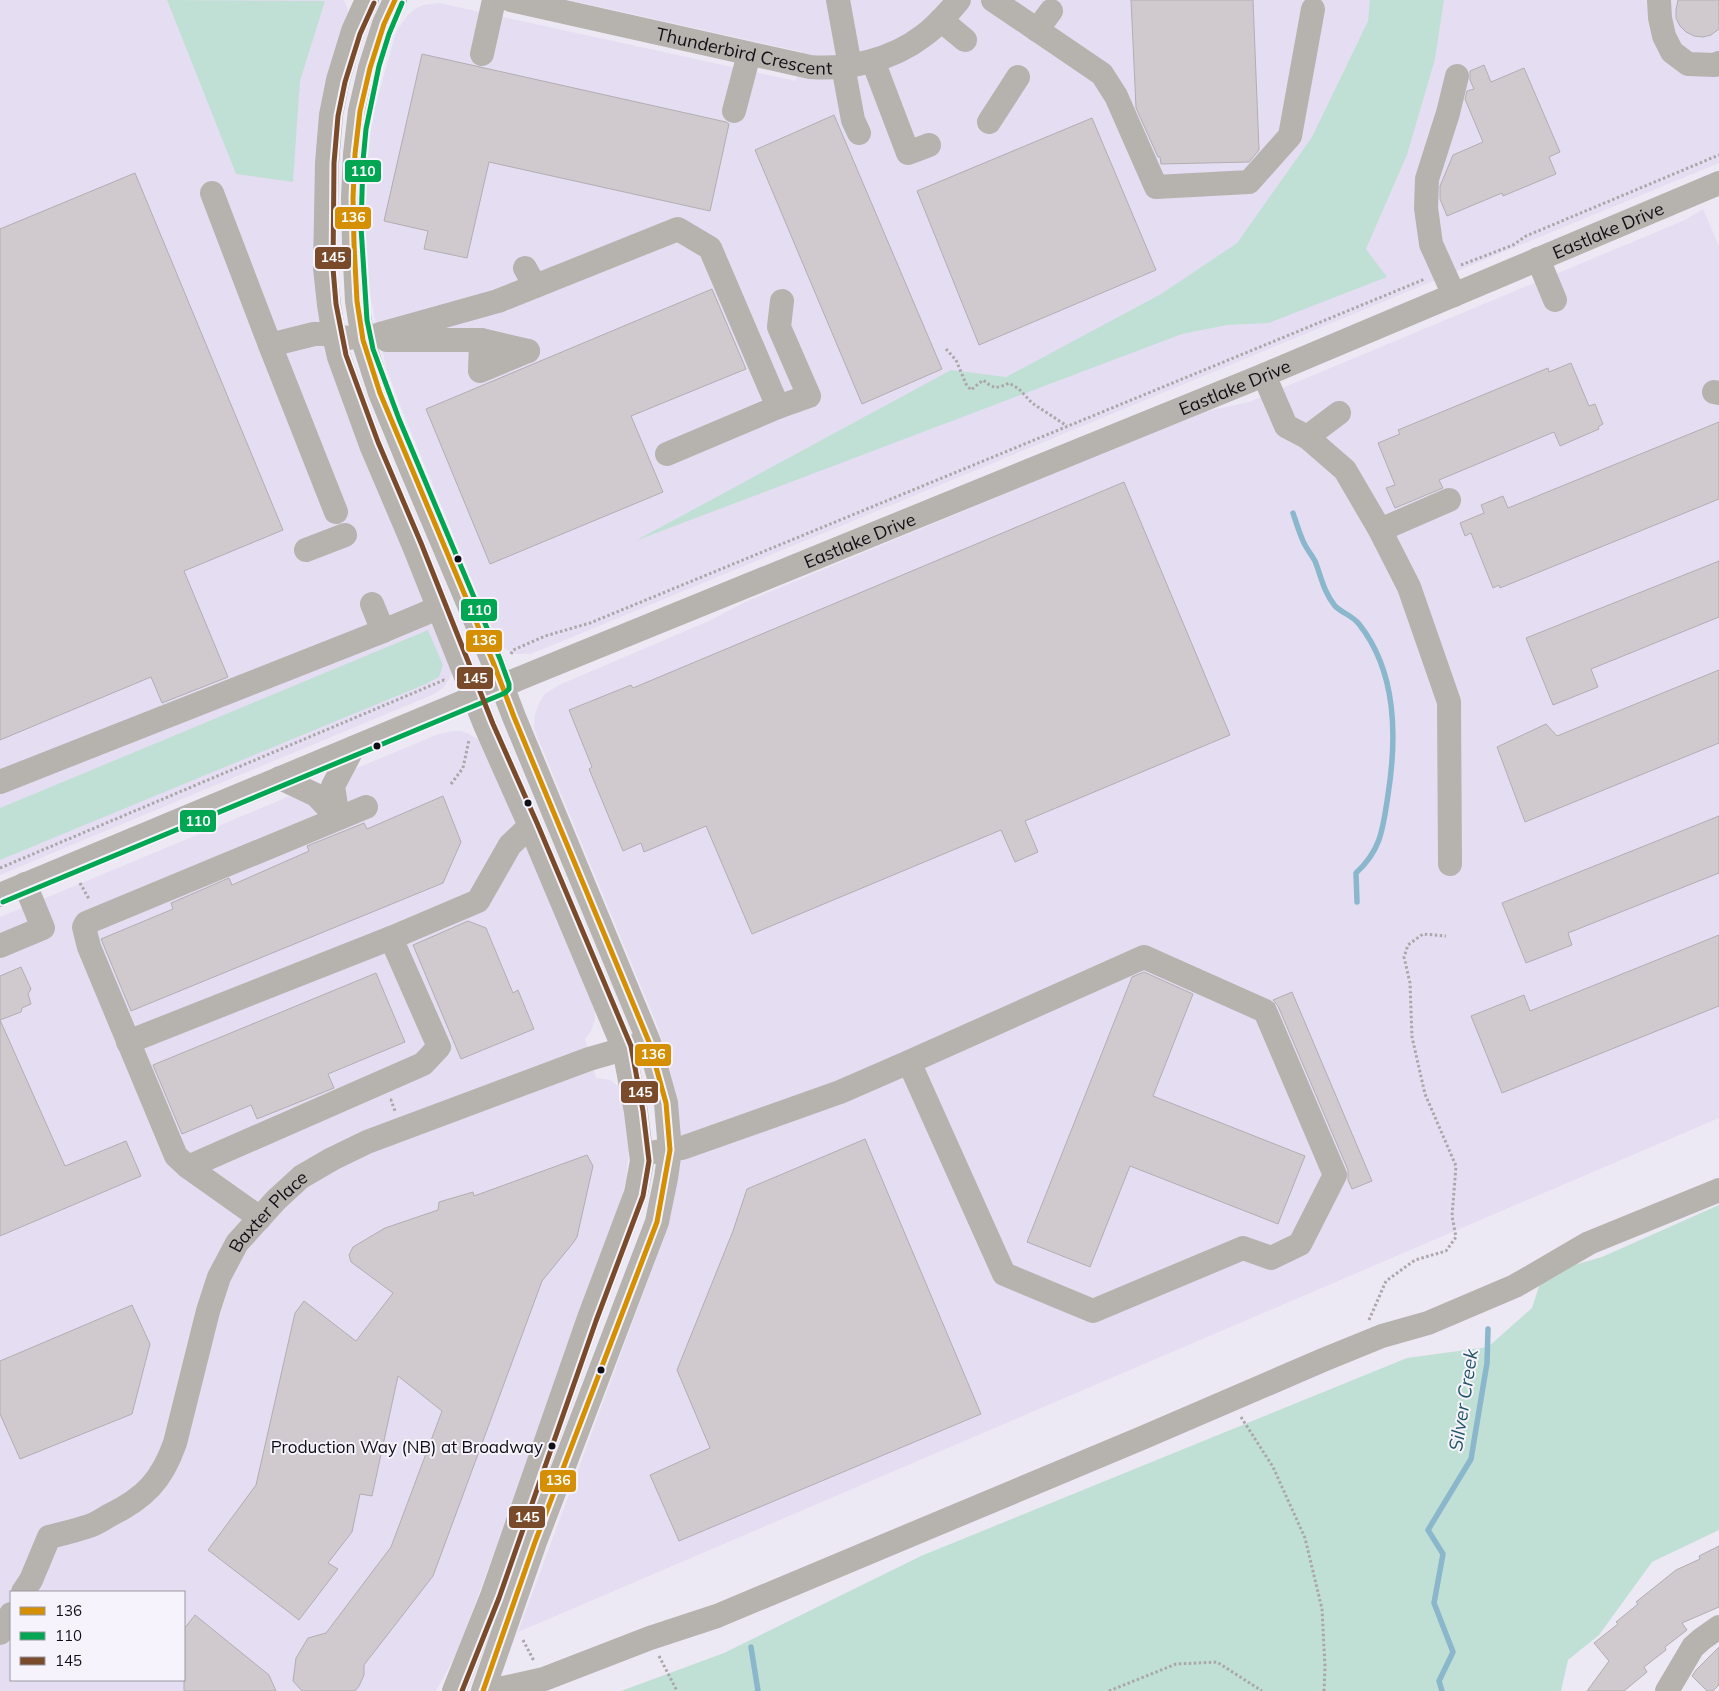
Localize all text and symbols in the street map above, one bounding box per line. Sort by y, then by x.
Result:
street label: Thunderbird Crescent [654,21,833,79]
line badge: 110 [344,159,382,183]
text: 110 [350,162,376,180]
street label: Eastlake Drive [1549,196,1667,264]
line badge: 136 [334,206,372,230]
text: 136 [340,208,366,226]
line badge: 145 [314,246,352,270]
text: 145 [320,248,346,266]
street label: Eastlake Drive [1175,354,1294,420]
street label: Eastlake Drive [800,507,919,573]
unlabelled marker [453,554,463,564]
line badge: 110 [460,598,498,622]
text: 110 [466,601,492,619]
line badge: 136 [465,629,503,653]
text: 136 [471,631,497,649]
line badge: 145 [456,666,494,690]
text: 145 [462,669,488,687]
unlabelled marker [372,741,382,751]
unlabelled marker [523,798,533,808]
line badge: 110 [179,809,217,833]
text: 110 [185,812,211,830]
line badge: 136 [634,1043,672,1067]
text: 136 [640,1045,666,1063]
line badge: 145 [620,1080,659,1104]
text: 145 [627,1083,653,1101]
street label: Baxter Place [223,1165,311,1256]
water label: Silver Creek [1443,1346,1483,1453]
unlabelled marker [596,1365,606,1375]
place label: Production Way (NB) at Broadway [271,1436,543,1458]
marker: Production Way (NB) at Broadway [547,1441,557,1451]
line badge: 136 [539,1469,577,1493]
text: 136 [545,1471,571,1489]
line badge: 145 [508,1505,546,1529]
text: 145 [514,1508,540,1526]
legend [10,1591,185,1681]
text: 136 [55,1601,82,1620]
text: 110 [55,1626,82,1645]
text: 145 [55,1651,82,1670]

